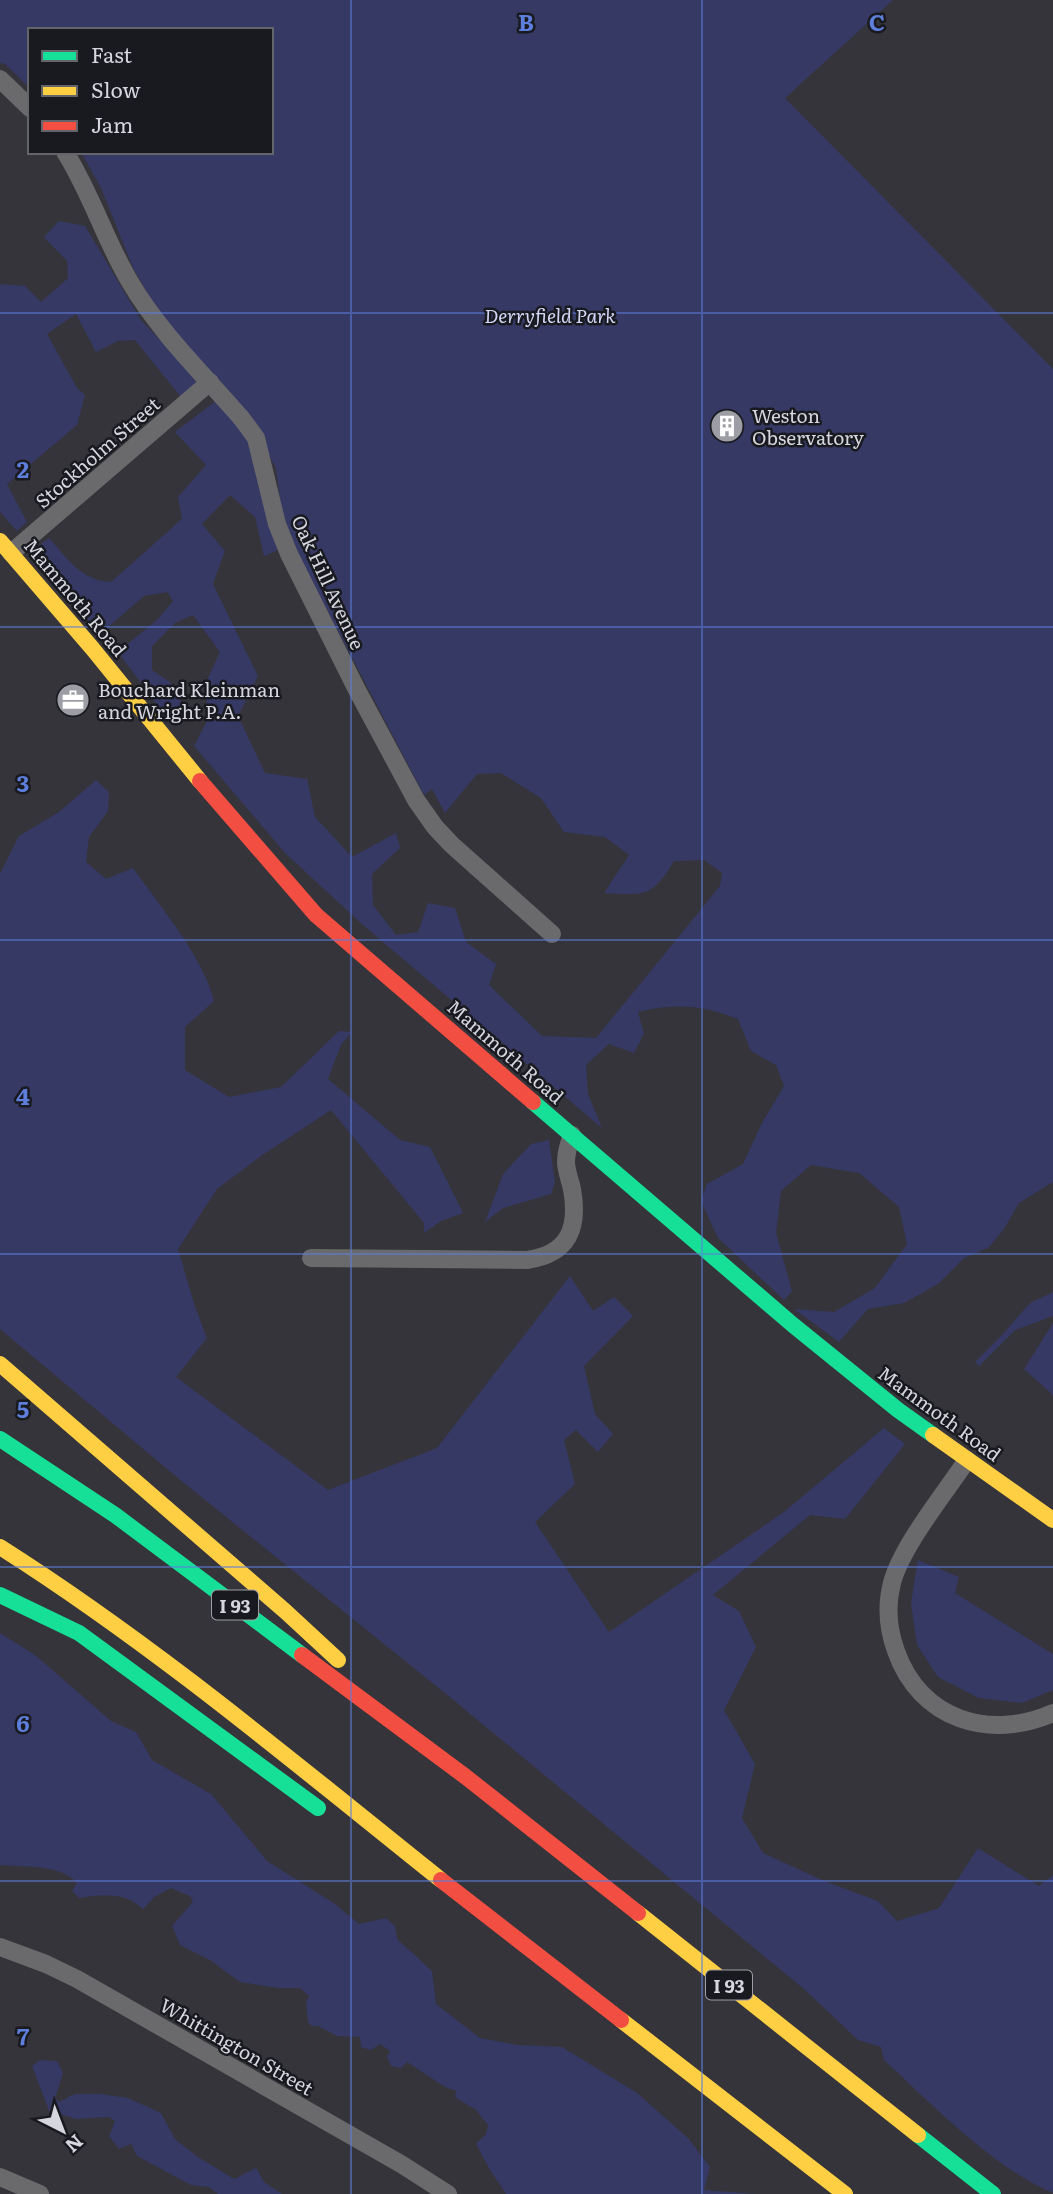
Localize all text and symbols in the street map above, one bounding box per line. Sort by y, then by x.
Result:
text: B [518,4,534,38]
text: C [869,4,885,38]
legend [28,28,273,154]
text: Fast [91,38,132,69]
text: Slow [91,73,141,104]
text: Jam [91,108,133,139]
park label: Derryfield Park [484,301,616,329]
street label: Stockholm Street [29,390,166,514]
place label: Weston Observatory [752,401,864,451]
building icon: Weston Observatory [708,407,746,445]
text: 2 [17,451,29,485]
street label: Oak Hill Avenue [286,510,373,654]
street label: Mammoth Road [18,532,134,662]
place label: Bouchard Kleinman and Wright P.A. [98,675,280,725]
office icon: Bouchard Kleinman and Wright P.A. [54,681,92,719]
text: 3 [17,765,29,799]
street label: Mammoth Road [442,992,571,1110]
text: 4 [16,1078,30,1112]
street label: Mammoth Road [873,1359,1008,1468]
text: 5 [17,1391,29,1425]
road number: I 93 [212,1590,258,1620]
text: 6 [16,1705,30,1739]
road number: I 93 [706,1970,752,1999]
street label: Whittington Street [155,1991,319,2102]
text: 7 [17,2018,30,2052]
north arrow [28,2096,98,2166]
text: N [60,2129,90,2160]

